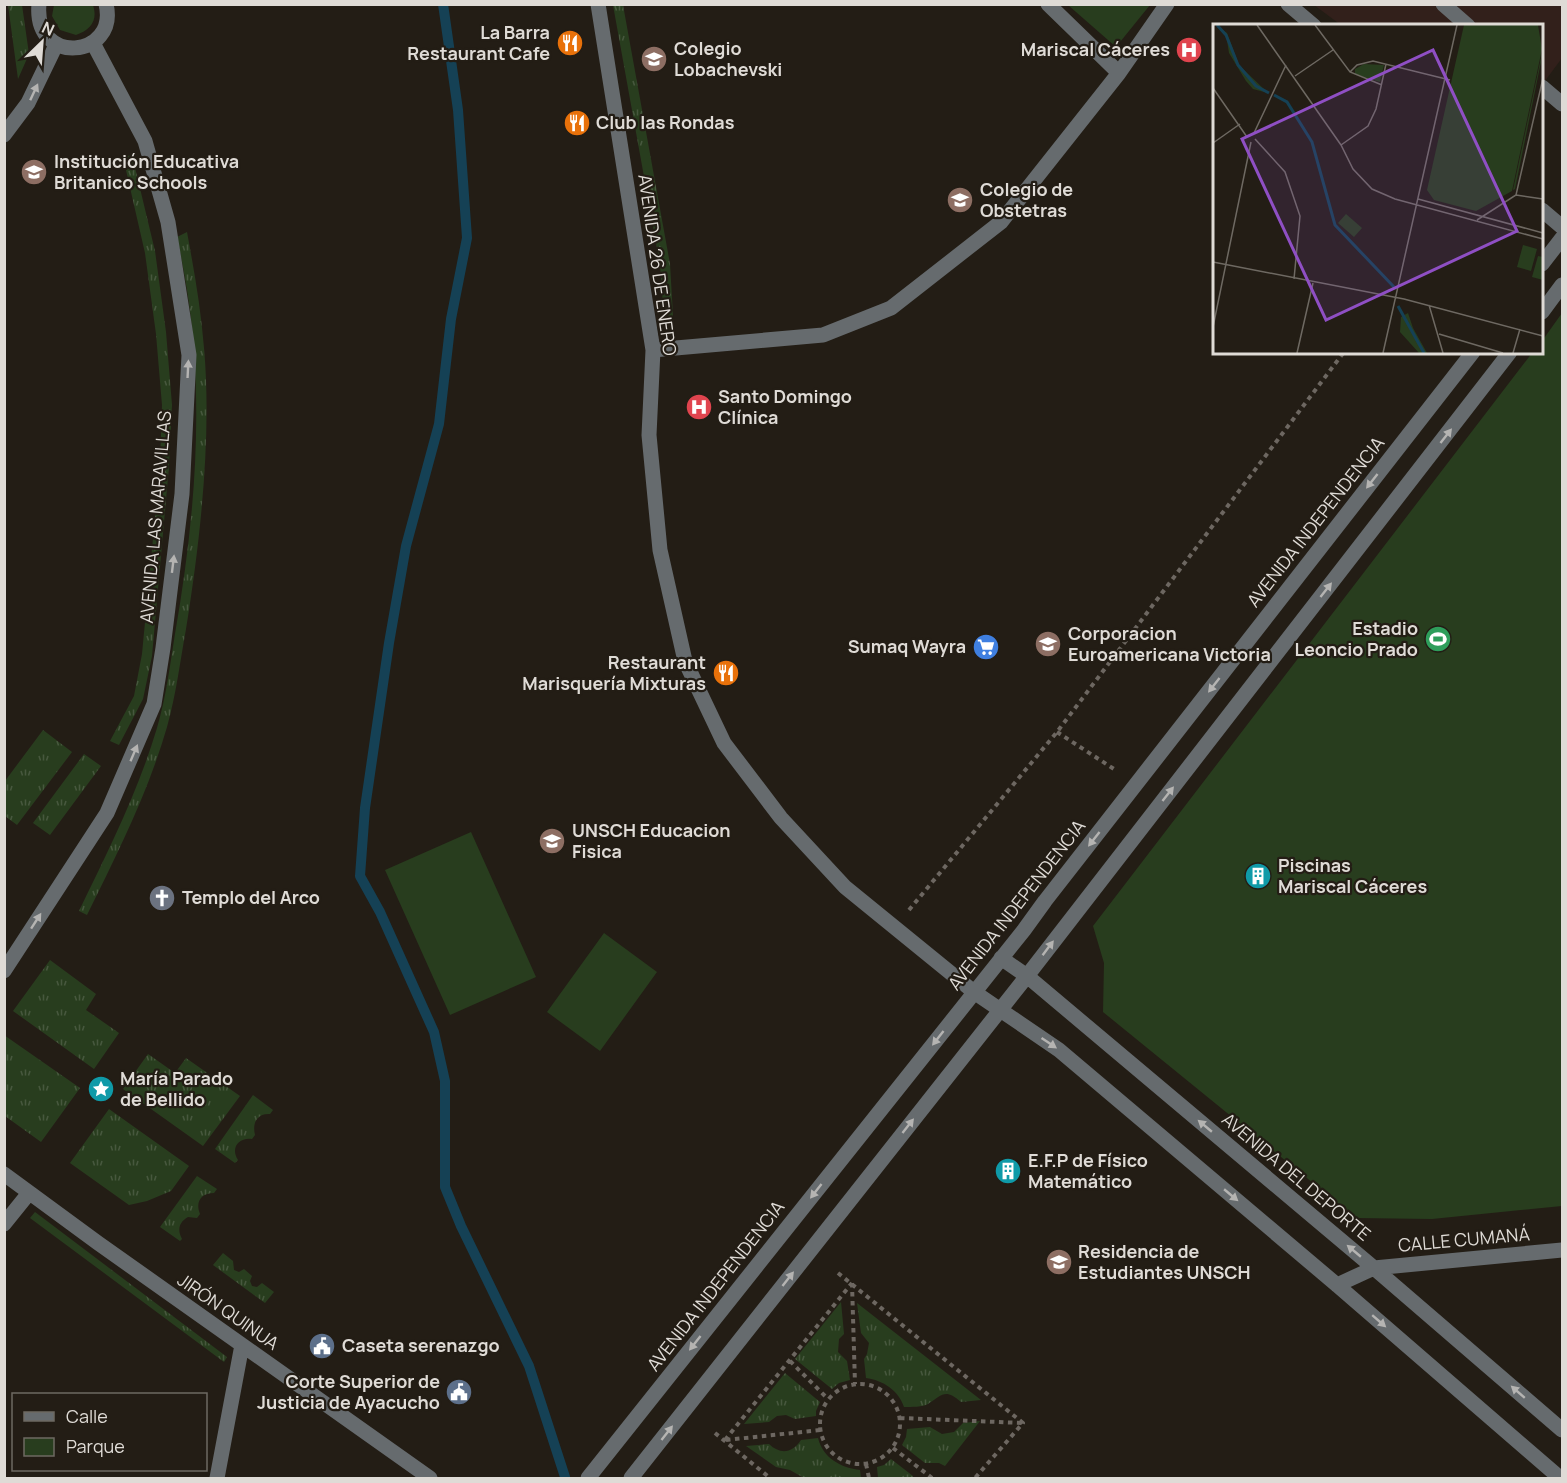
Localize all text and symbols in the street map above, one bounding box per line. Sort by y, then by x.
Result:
north arrow [12,12,72,72]
text: N [38,16,58,41]
place label: La Barra Restaurant Cafe [407,20,550,65]
inset map [1213,24,1543,354]
restaurant icon: La Barra Restaurant Cafe [555,28,585,58]
hospital icon: Mariscal Cáceres [1174,35,1204,65]
place label: Colegio Lobachevski [674,36,782,81]
place label: Mariscal Cáceres [1021,37,1170,61]
school or university icon: Colegio Lobachevski [639,44,669,74]
one-way arrow [29,83,38,100]
restaurant icon: Club las Rondas [562,108,592,138]
place label: Club las Rondas [596,110,735,134]
place label: Institución Educativa Britanico Schools [54,149,239,194]
school or university icon: Institución Educativa Britanico Schools [19,157,49,187]
street label: AVENIDA 26 DE ENERO [633,173,683,357]
place label: Colegio de Obstetras [980,177,1073,222]
school or university icon: Colegio de Obstetras [945,185,975,215]
one-way arrow [183,360,192,379]
place label: Santo Domingo Clínica [718,384,852,429]
hospital icon: Santo Domingo Clínica [684,392,714,422]
street label: AVENIDA LAS MARAVILLAS [134,410,176,624]
one-way arrow [1439,428,1451,443]
street label: AVENIDA INDEPENDENCIA [1241,431,1390,612]
one-way arrow [1367,474,1379,489]
one-way arrow [169,554,178,573]
one-way arrow [1320,582,1332,597]
place label: Estadio Leoncio Prado [1294,616,1418,661]
place label: Corporacion Euroamericana Victoria [1068,621,1271,666]
sports icon: Estadio Leoncio Prado [1423,624,1453,654]
school or university icon: Corporacion Euroamericana Victoria [1033,629,1063,659]
supermarket icon: Sumaq Wayra [971,632,1001,662]
place label: Sumaq Wayra [848,634,966,658]
place label: Restaurant Marisquería Mixturas [522,650,706,695]
restaurant icon: Restaurant Marisquería Mixturas [711,658,741,688]
one-way arrow [1208,677,1220,693]
one-way arrow [129,744,139,762]
one-way arrow [1162,786,1174,802]
street label: AVENIDA INDEPENDENCIA [942,814,1091,995]
place label: UNSCH Educacion Fisica [572,818,731,863]
school or university icon: UNSCH Educacion Fisica [537,826,567,856]
one-way arrow [1088,831,1100,846]
place label: Piscinas Mariscal Cáceres [1278,853,1427,898]
building icon: Piscinas Mariscal Cáceres [1243,861,1273,891]
church icon: Templo del Arco [147,883,177,913]
place label: Templo del Arco [182,885,320,909]
one-way arrow [30,914,42,930]
one-way arrow [1042,940,1054,955]
one-way arrow [931,1030,944,1046]
one-way arrow [1040,1037,1056,1049]
place label: María Parado de Bellido [120,1066,233,1111]
place icon: María Parado de Bellido [86,1074,116,1104]
street label: AVENIDA DEL DEPORTE [1217,1107,1376,1246]
one-way arrow [902,1119,914,1134]
one-way arrow [1198,1120,1213,1133]
place label: E.F.P de Físico Matemático [1028,1148,1148,1193]
building icon: E.F.P de Físico Matemático [993,1156,1023,1186]
one-way arrow [811,1183,823,1198]
one-way arrow [1223,1188,1238,1201]
street label: AVENIDA INDEPENDENCIA [641,1195,790,1376]
street label: CALLE CUMANÁ [1397,1221,1531,1257]
place label: Residencia de Estudiantes UNSCH [1078,1239,1251,1284]
one-way arrow [1347,1245,1362,1258]
school or university icon: Residencia de Estudiantes UNSCH [1044,1247,1074,1277]
street label: JIRÓN QUINUA [173,1267,284,1355]
one-way arrow [781,1272,793,1287]
one-way arrow [1371,1315,1387,1328]
public building icon: Caseta serenazgo [307,1331,337,1361]
place label: Caseta serenazgo [342,1333,500,1357]
one-way arrow [689,1335,702,1351]
place label: Corte Superior de Justicia de Ayacucho [257,1369,440,1414]
public building icon: Corte Superior de Justicia de Ayacucho [444,1377,474,1407]
one-way arrow [1511,1386,1526,1399]
legend [12,1393,207,1471]
text: Calle [66,1404,108,1428]
one-way arrow [660,1425,672,1440]
text: Parque [66,1434,125,1458]

